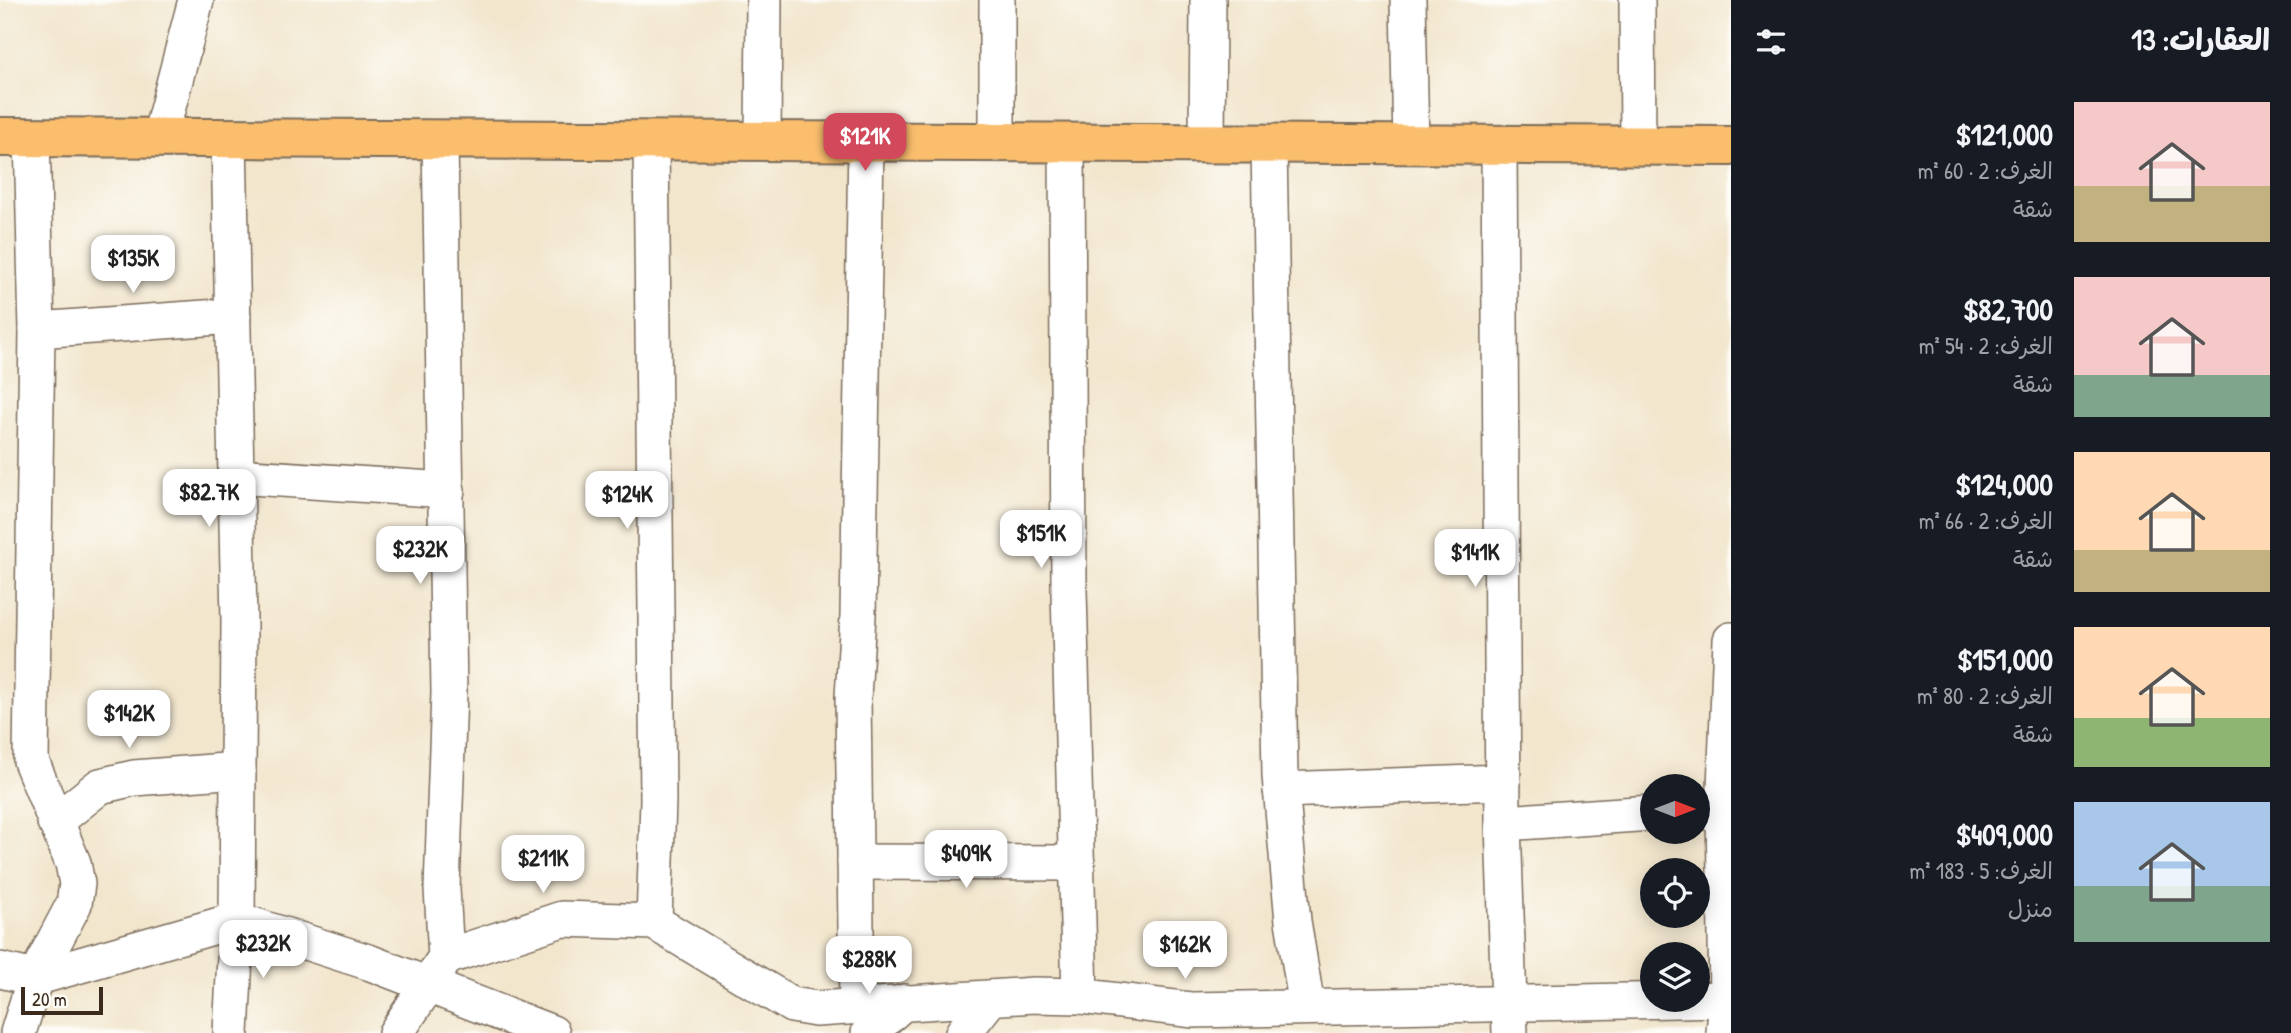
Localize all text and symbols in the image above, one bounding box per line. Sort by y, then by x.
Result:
text: العقارات: 13 [2131,19,2270,59]
icon: filters [1752,23,1790,61]
pin: $121K [816,114,914,173]
text: $121,000 [1956,114,2053,154]
text: $121K [839,120,891,151]
icon: home [2130,130,2214,214]
text: الغرف: 2 · 60 m² [1918,155,2053,186]
text: شقة [2013,193,2053,224]
pin: $135K [84,236,182,295]
text: $135K [107,242,159,273]
text: $82,700 [1963,289,2053,329]
icon: home [2130,305,2214,389]
text: الغرف: 2 · 54 m² [1919,330,2053,361]
text: شقة [2013,368,2053,399]
text: $124,000 [1955,464,2053,504]
pin: $82.7K [152,470,266,529]
pin: $124K [578,472,676,531]
text: $82.7K [179,476,239,507]
text: $124K [601,478,653,509]
icon: home [2130,480,2214,564]
text: الغرف: 2 · 66 m² [1919,505,2053,536]
pin: $151K [992,510,1090,570]
text: $151K [1016,517,1066,548]
pin: $232K [371,526,469,586]
pin: $141K [1426,530,1524,589]
text: $232K [392,533,448,564]
text: $141K [1450,536,1500,567]
text: شقة [2013,543,2053,574]
text: $151,000 [1957,639,2053,679]
icon: home [2130,655,2214,739]
text: الغرف: 2 · 80 m² [1917,680,2053,711]
pin: $142K [80,690,178,750]
text: $142K [103,697,155,728]
text: شقة [2013,718,2053,749]
north arrow [1640,774,1710,844]
map controls [1640,774,1710,1012]
text: $409,000 [1956,814,2053,854]
pin: $409K [917,830,1015,890]
icon: home [2130,830,2214,914]
pin: $211K [494,836,592,895]
text: $409K [940,837,992,868]
text: $211K [517,842,569,873]
text: الغرف: 5 · 183 m² [1910,855,2053,886]
button: locate [1640,858,1710,928]
text: منزل [2008,893,2053,924]
pin: $232K [214,920,312,980]
pin: $162K [1136,922,1234,981]
text: $232K [235,927,291,958]
text: $162K [1159,928,1211,959]
pin: $288K [820,936,918,996]
button: layers [1640,942,1710,1012]
text: $288K [842,943,896,974]
scale bar [21,984,103,1016]
text: 20 m [32,986,67,1012]

